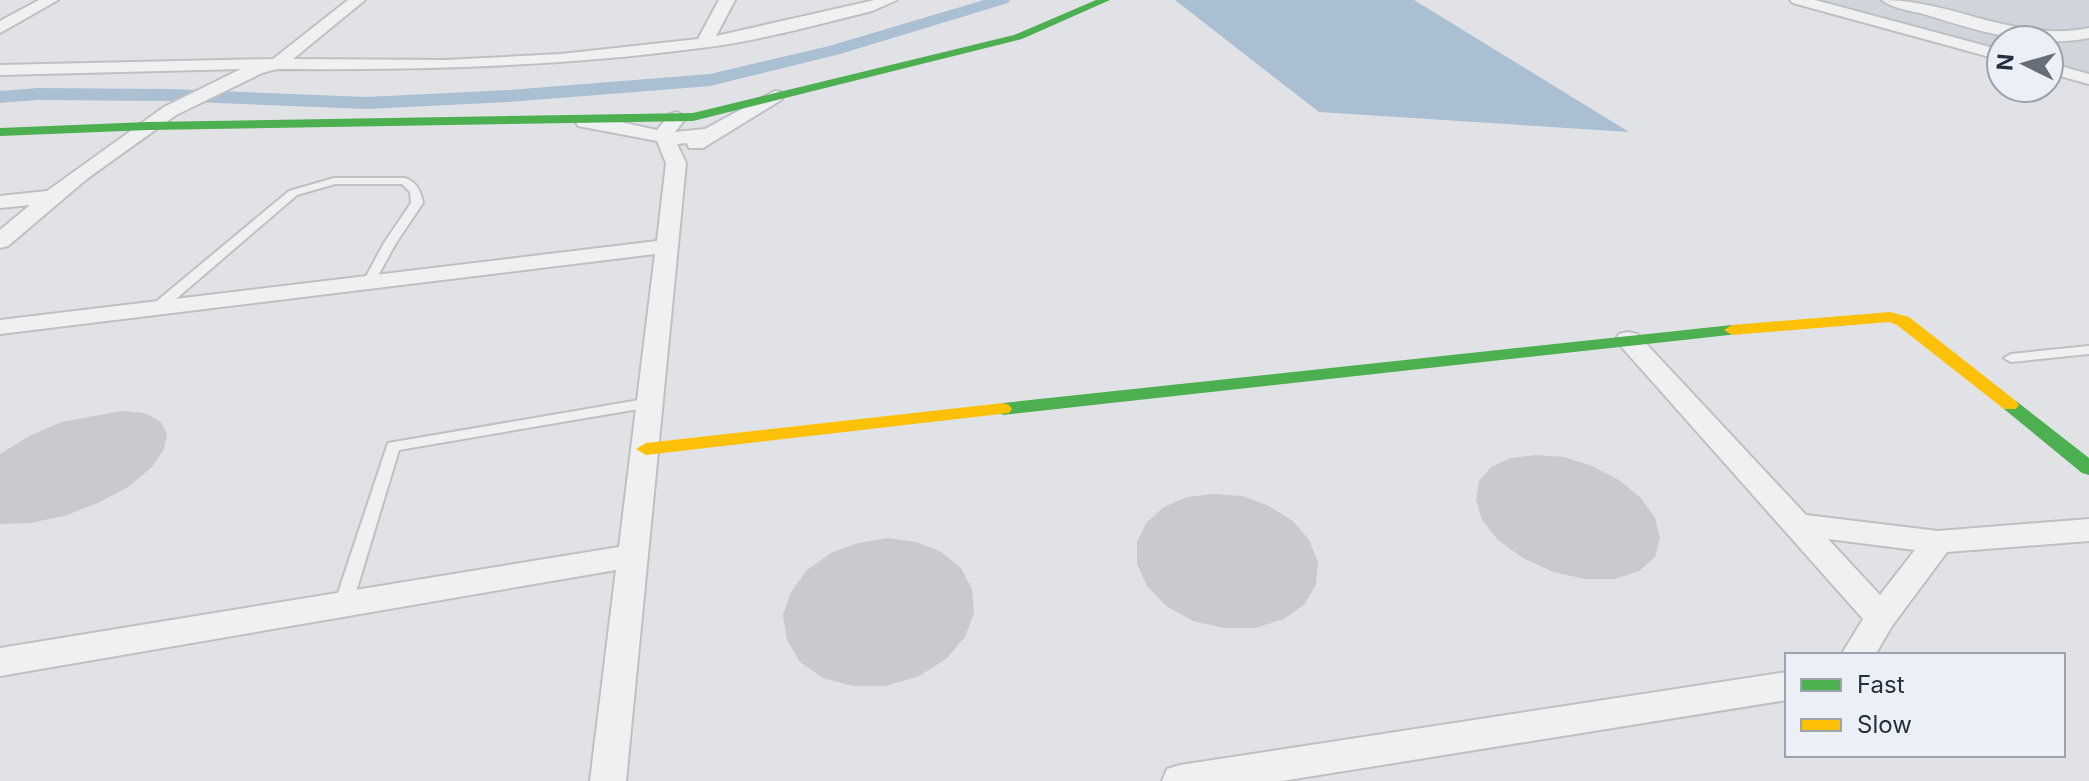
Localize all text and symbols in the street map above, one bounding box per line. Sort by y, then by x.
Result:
north arrow [1985,24,2065,104]
text: N [1991,53,2019,72]
legend [1785,653,2065,757]
text: Fast [1857,670,1905,699]
text: Slow [1857,710,1912,739]

